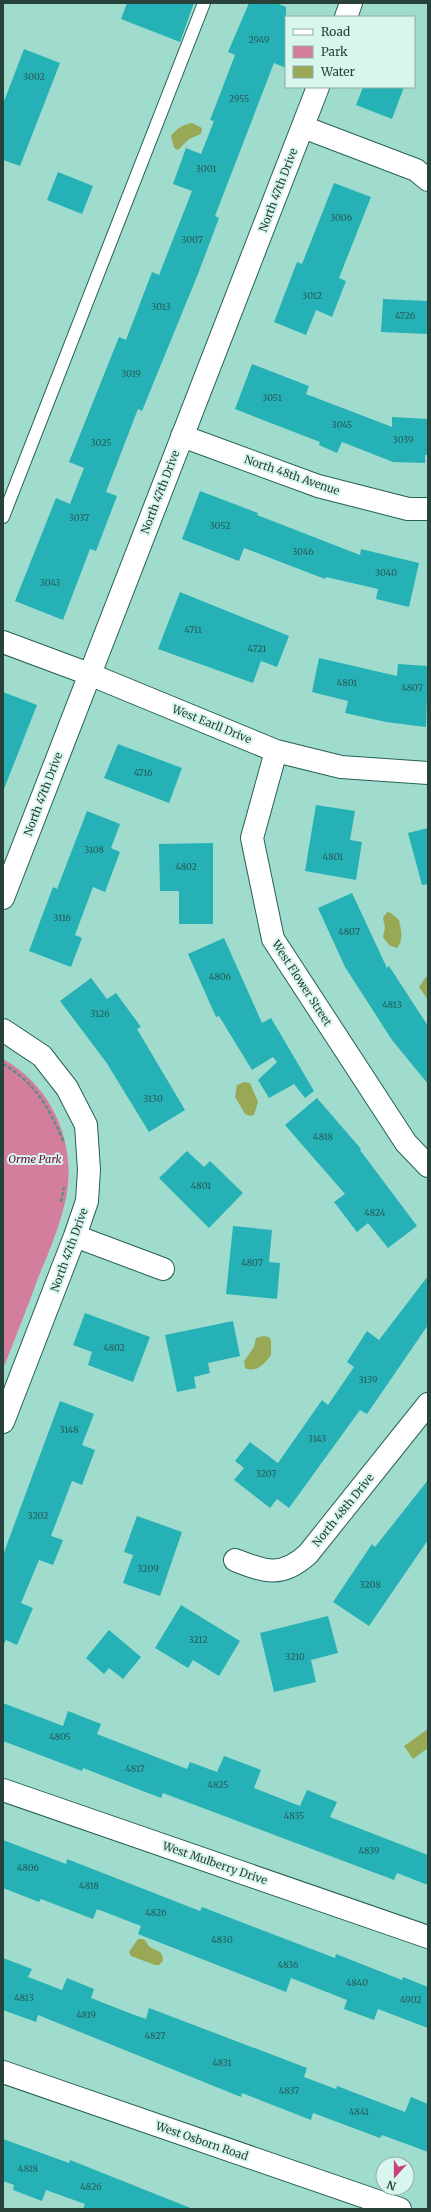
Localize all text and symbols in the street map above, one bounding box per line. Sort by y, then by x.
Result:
legend [285,16,415,88]
text: Road [321,24,350,39]
house number: 2949 [249,34,269,45]
text: Park [321,44,348,59]
text: Water [320,64,356,79]
house number: 3002 [23,71,45,82]
house number: 2955 [229,93,249,104]
street label: North 47th Drive [256,146,300,234]
house number: 3001 [196,163,216,174]
house number: 3006 [330,212,353,223]
house number: 3007 [181,234,203,245]
house number: 3012 [302,290,322,301]
house number: 3013 [151,301,171,312]
house number: 4726 [395,310,416,321]
house number: 3019 [121,368,141,379]
house number: 3051 [262,392,282,403]
house number: 3045 [332,419,352,430]
house number: 3039 [393,434,413,445]
house number: 3025 [91,437,111,448]
street label: North 47th Drive [138,448,182,536]
street label: North 48th Avenue [243,452,342,498]
house number: 3037 [69,512,89,523]
house number: 3052 [210,520,230,531]
house number: 3046 [292,546,314,557]
house number: 3040 [375,567,397,578]
house number: 3043 [40,577,60,588]
house number: 4711 [184,624,202,635]
house number: 4721 [248,643,266,654]
house number: 4801 [337,677,357,688]
house number: 4807 [401,682,423,693]
street label: West Earll Drive [169,701,254,746]
street label: North 47th Drive [21,750,65,838]
house number: 4716 [134,767,153,778]
house number: 3108 [84,844,104,855]
house number: 4801 [323,851,343,862]
house number: 4802 [175,861,197,872]
house number: 3116 [53,912,71,923]
house number: 4807 [338,926,360,937]
street label: West Flower Street [269,937,335,1029]
house number: 4806 [209,971,232,982]
house number: 4813 [382,999,402,1010]
house number: 3126 [90,1008,110,1019]
house number: 3130 [143,1093,163,1104]
house number: 4818 [313,1131,333,1142]
park label: Orme Park [8,1152,62,1166]
house number: 4801 [191,1180,211,1191]
street label: North 47th Drive [47,1206,91,1294]
house number: 4824 [364,1207,386,1218]
house number: 4807 [241,1257,263,1268]
house number: 4802 [103,1342,125,1353]
house number: 3139 [359,1374,377,1385]
house number: 3148 [59,1424,79,1435]
house number: 3143 [308,1433,326,1444]
house number: 3207 [256,1468,276,1479]
street label: North 48th Drive [309,1470,377,1549]
house number: 3202 [28,1510,48,1521]
house number: 3209 [137,1563,159,1574]
house number: 3208 [359,1579,381,1590]
house number: 3212 [188,1634,208,1645]
house number: 3210 [285,1651,305,1662]
house number: 4805 [49,1731,71,1742]
house number: 4817 [125,1763,145,1774]
house number: 4825 [208,1779,229,1790]
house number: 4835 [284,1810,304,1821]
street label: West Mulberry Drive [160,1838,269,1888]
house number: 4839 [359,1845,379,1856]
house number: 4806 [17,1862,40,1873]
house number: 4818 [79,1880,99,1891]
house number: 4826 [145,1907,167,1918]
house number: 4830 [211,1934,233,1945]
house number: 4836 [277,1959,299,1970]
house number: 4840 [346,1977,368,1988]
house number: 4813 [14,1992,34,2003]
house number: 4902 [400,1994,422,2005]
house number: 4819 [76,2009,96,2020]
house number: 4827 [145,2030,165,2041]
house number: 4831 [212,2057,232,2068]
house number: 4837 [279,2085,299,2096]
house number: 4841 [349,2106,369,2117]
street label: West Osborn Road [153,2118,250,2163]
north arrow [375,2156,415,2196]
house number: 4818 [18,2163,38,2174]
text: N [385,2177,398,2193]
house number: 4826 [80,2181,102,2192]

